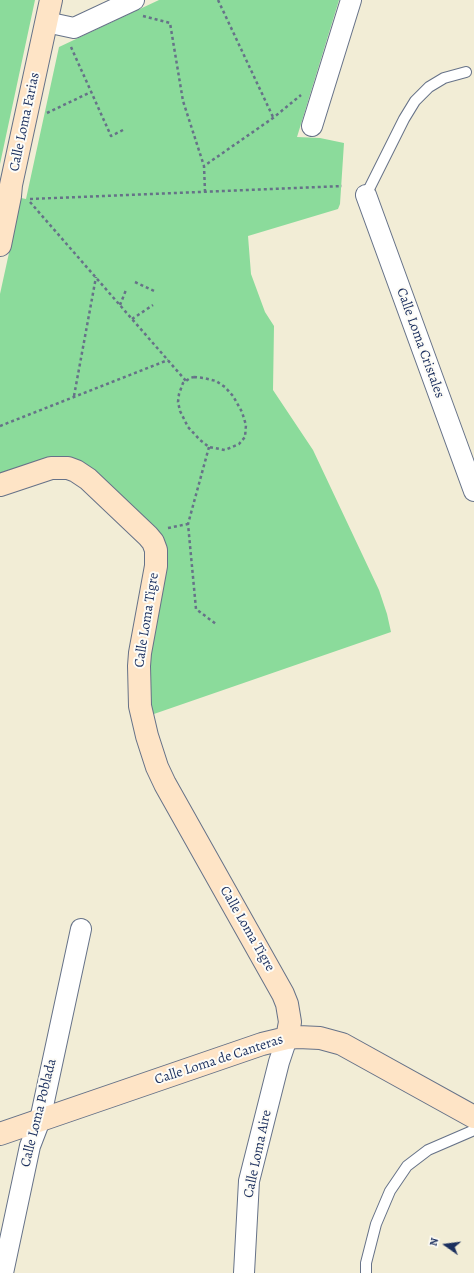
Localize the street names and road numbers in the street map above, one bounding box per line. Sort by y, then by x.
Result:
street label: Calle Loma Farias [6,71,44,173]
street label: Calle Loma Cristales [392,286,448,400]
street label: Calle Loma Tigre [131,571,163,669]
street label: Calle Loma Tigre [216,883,278,975]
street label: Calle Loma de Canteras [153,1031,285,1089]
street label: Calle Loma Poblada [17,1057,61,1169]
street label: Calle Loma Aire [240,1108,276,1200]

